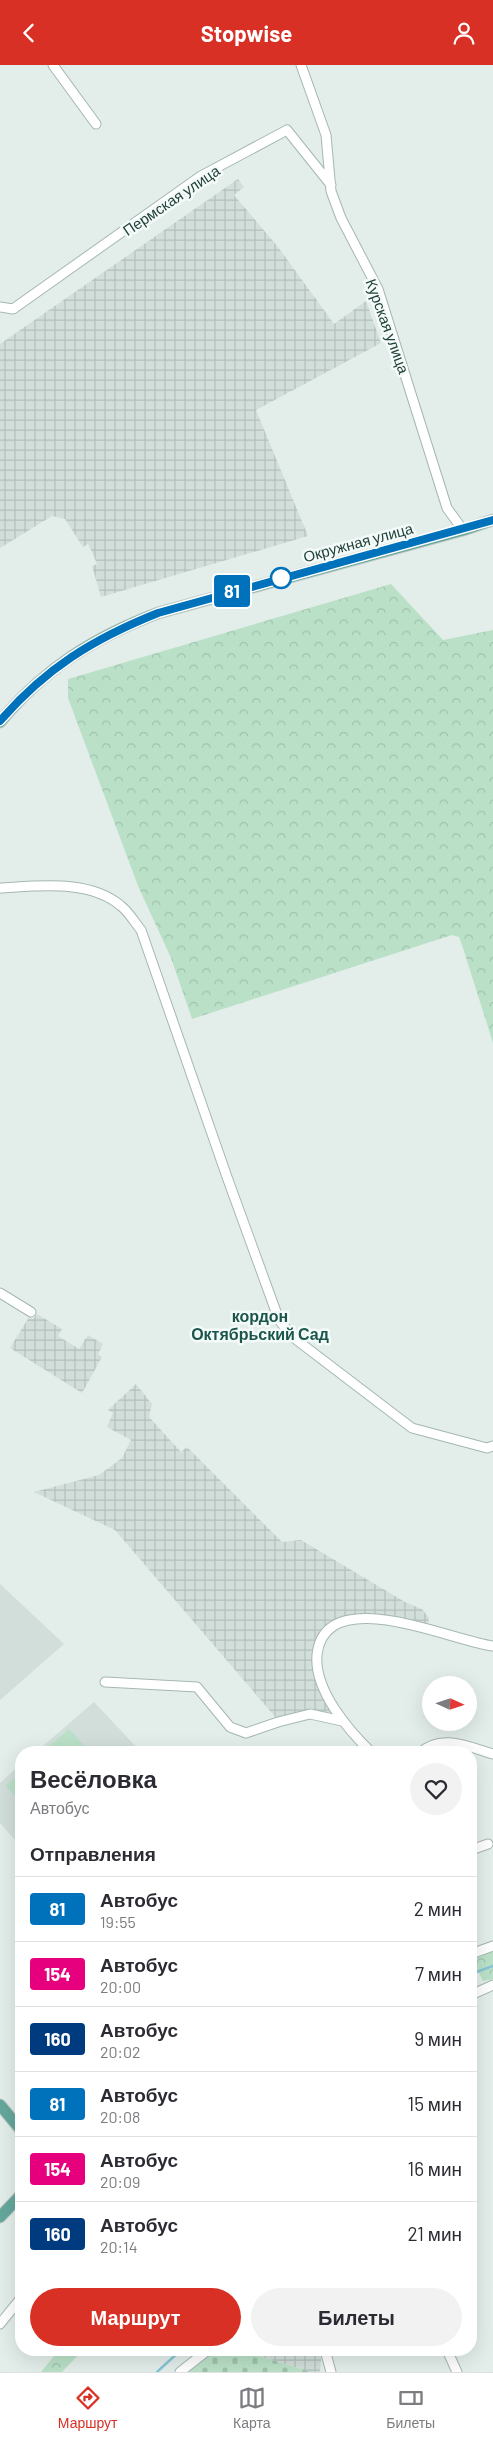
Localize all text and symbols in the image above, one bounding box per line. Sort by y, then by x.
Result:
icon: back [15,19,43,47]
icon: person [450,19,478,47]
text: Stopwise [201,20,292,46]
street label: Пермская улица [119,161,223,239]
street label: Курская улица [363,276,414,376]
street label: Окружная улица [301,519,416,565]
unlabelled marker [270,567,292,589]
line badge: 81 [210,575,254,607]
text: 81 [224,580,240,602]
district label: кордон Октябрьский Сад [191,1306,329,1343]
north arrow [422,1676,478,1731]
map controls [422,1676,477,1731]
button: heart [410,1763,462,1815]
text: Весёловка [30,1764,157,1793]
text: Автобус [30,1798,90,1817]
text: Отправления [30,1842,156,1865]
text: Автобус [100,1888,178,1911]
text: 2 мин [414,1897,462,1920]
text: 81 [50,1898,65,1920]
text: 19:55 [100,1912,136,1931]
text: Автобус [100,1953,178,1976]
text: 7 мин [415,1962,462,1985]
text: 154 [44,1963,71,1985]
text: 20:00 [100,1977,141,1996]
text: Автобус [100,2018,178,2041]
text: 9 мин [414,2027,462,2050]
text: 160 [44,2028,71,2050]
text: 20:02 [100,2042,141,2061]
text: Автобус [100,2083,178,2106]
text: 15 мин [408,2092,462,2115]
text: 81 [50,2093,65,2115]
text: 20:08 [100,2107,140,2126]
text: Автобус [100,2148,178,2171]
text: 16 мин [408,2157,462,2180]
text: 154 [44,2158,71,2180]
text: 20:09 [100,2172,140,2191]
text: Автобус [100,2213,178,2236]
text: 21 мин [407,2222,462,2245]
text: 160 [44,2223,71,2245]
text: 20:14 [100,2237,137,2256]
button: Маршрут [30,2288,241,2346]
button: Билеты [251,2288,462,2346]
tab: Маршрут [58,2384,117,2431]
tab: Карта [233,2384,271,2431]
tab: Билеты [386,2384,435,2431]

